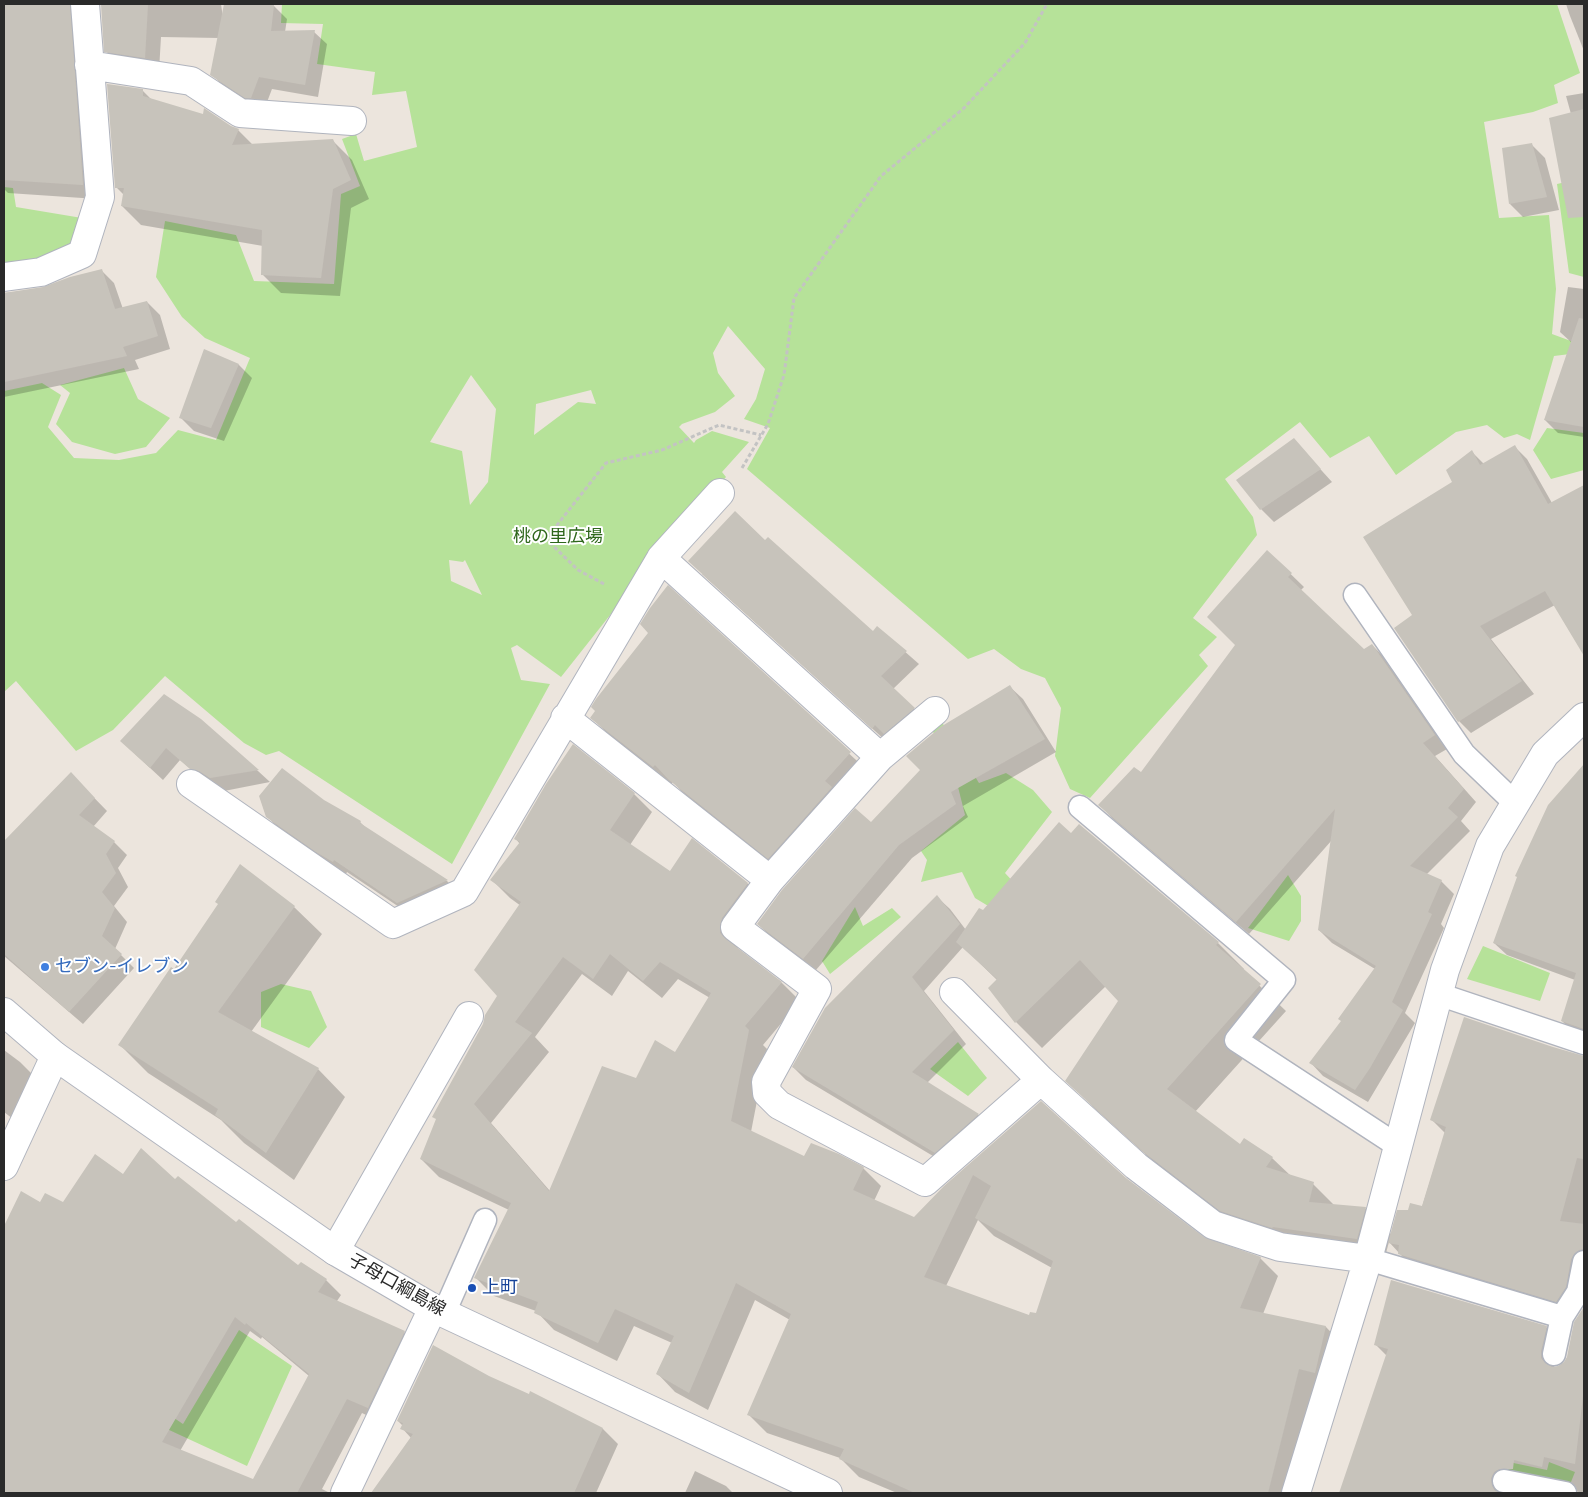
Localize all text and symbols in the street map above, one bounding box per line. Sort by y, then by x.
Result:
park label: 桃の里広場 [513,526,603,548]
place label: セブン-イレブン [55,956,189,978]
marker: セブン-イレブン [39,961,51,973]
street label: 子母口綱島線 [345,1249,449,1321]
place label: 上町 [482,1277,518,1299]
marker: 上町 [466,1282,478,1294]

